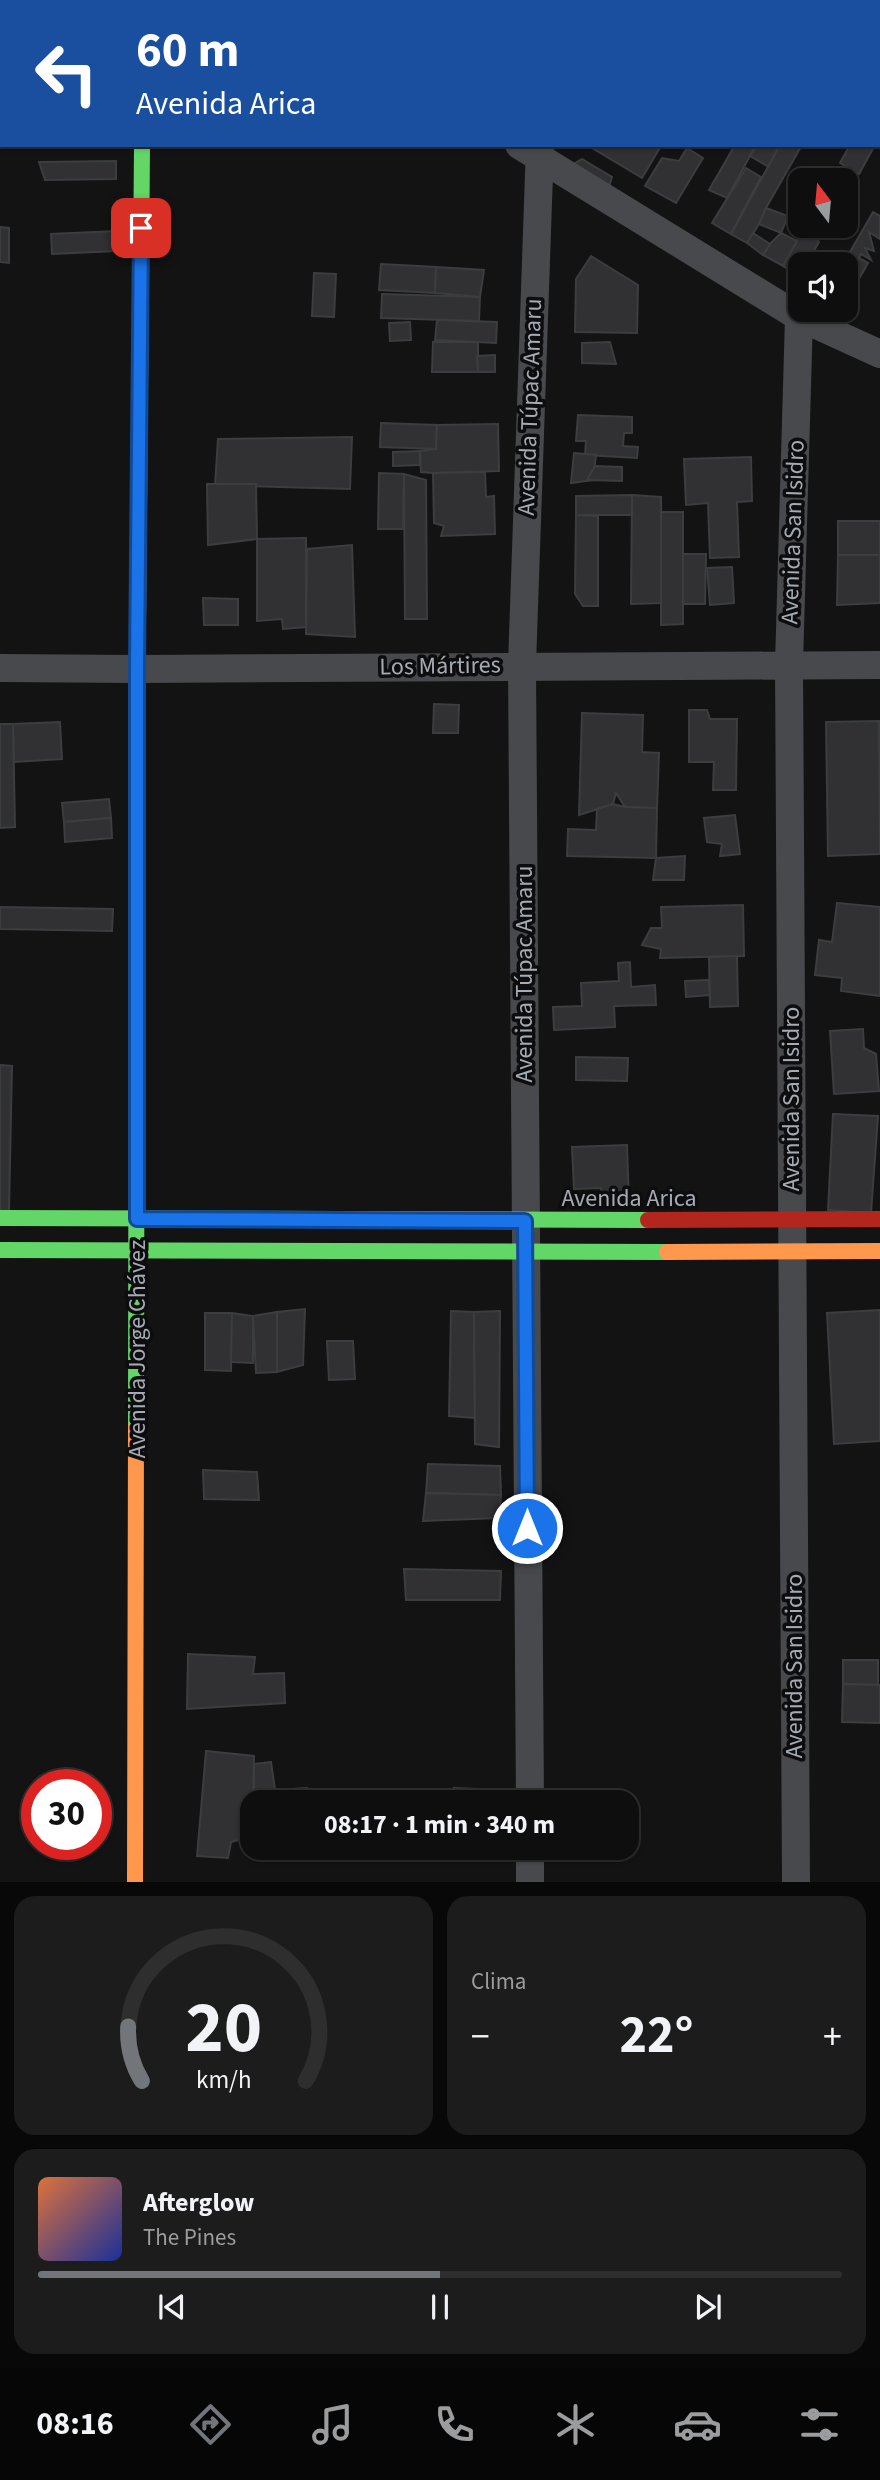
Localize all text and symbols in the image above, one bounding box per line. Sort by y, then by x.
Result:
text: 60 m [136,16,240,86]
icon: left [21,28,112,119]
text: Avenida Arica [136,81,316,127]
north arrow [788,168,858,238]
map controls [788,168,858,322]
pin [111,198,171,258]
icon: arrive [122,209,160,247]
button: sound [788,252,858,322]
street label: Avenida Túpac Amaru [509,298,551,516]
street label: Avenida San Isidro [772,439,814,625]
street label: Los Mártires [379,647,501,685]
street label: Avenida Túpac Amaru [507,865,542,1083]
street label: Avenida San Isidro [774,1007,809,1191]
street label: Avenida Arica [561,1181,697,1216]
street label: Avenida Jorge Chávez [120,1240,155,1458]
position arrow [490,1491,564,1565]
street label: Avenida San Isidro [777,1574,812,1758]
speed limit sign: 30 [21,1769,112,1860]
text: 08:17 · 1 min · 340 m [324,1806,555,1843]
text: Clima [471,1965,526,1998]
text: 20 [185,1977,262,2081]
text: 22° [620,1999,693,2073]
text: − [471,2010,490,2064]
text: + [823,2010,842,2064]
text: km/h [196,2062,251,2098]
text: Afterglow [143,2184,254,2221]
text: The Pines [143,2221,236,2254]
icon: previous [153,2288,191,2326]
icon: pause [421,2288,459,2326]
icon: next [689,2288,727,2326]
icon: directions [186,2400,235,2449]
icon: music [308,2400,357,2449]
icon: phone [430,2400,479,2449]
icon: climate [551,2400,600,2449]
icon: car [673,2400,722,2449]
icon: filters [795,2400,844,2449]
text: 08:16 [36,2401,114,2447]

